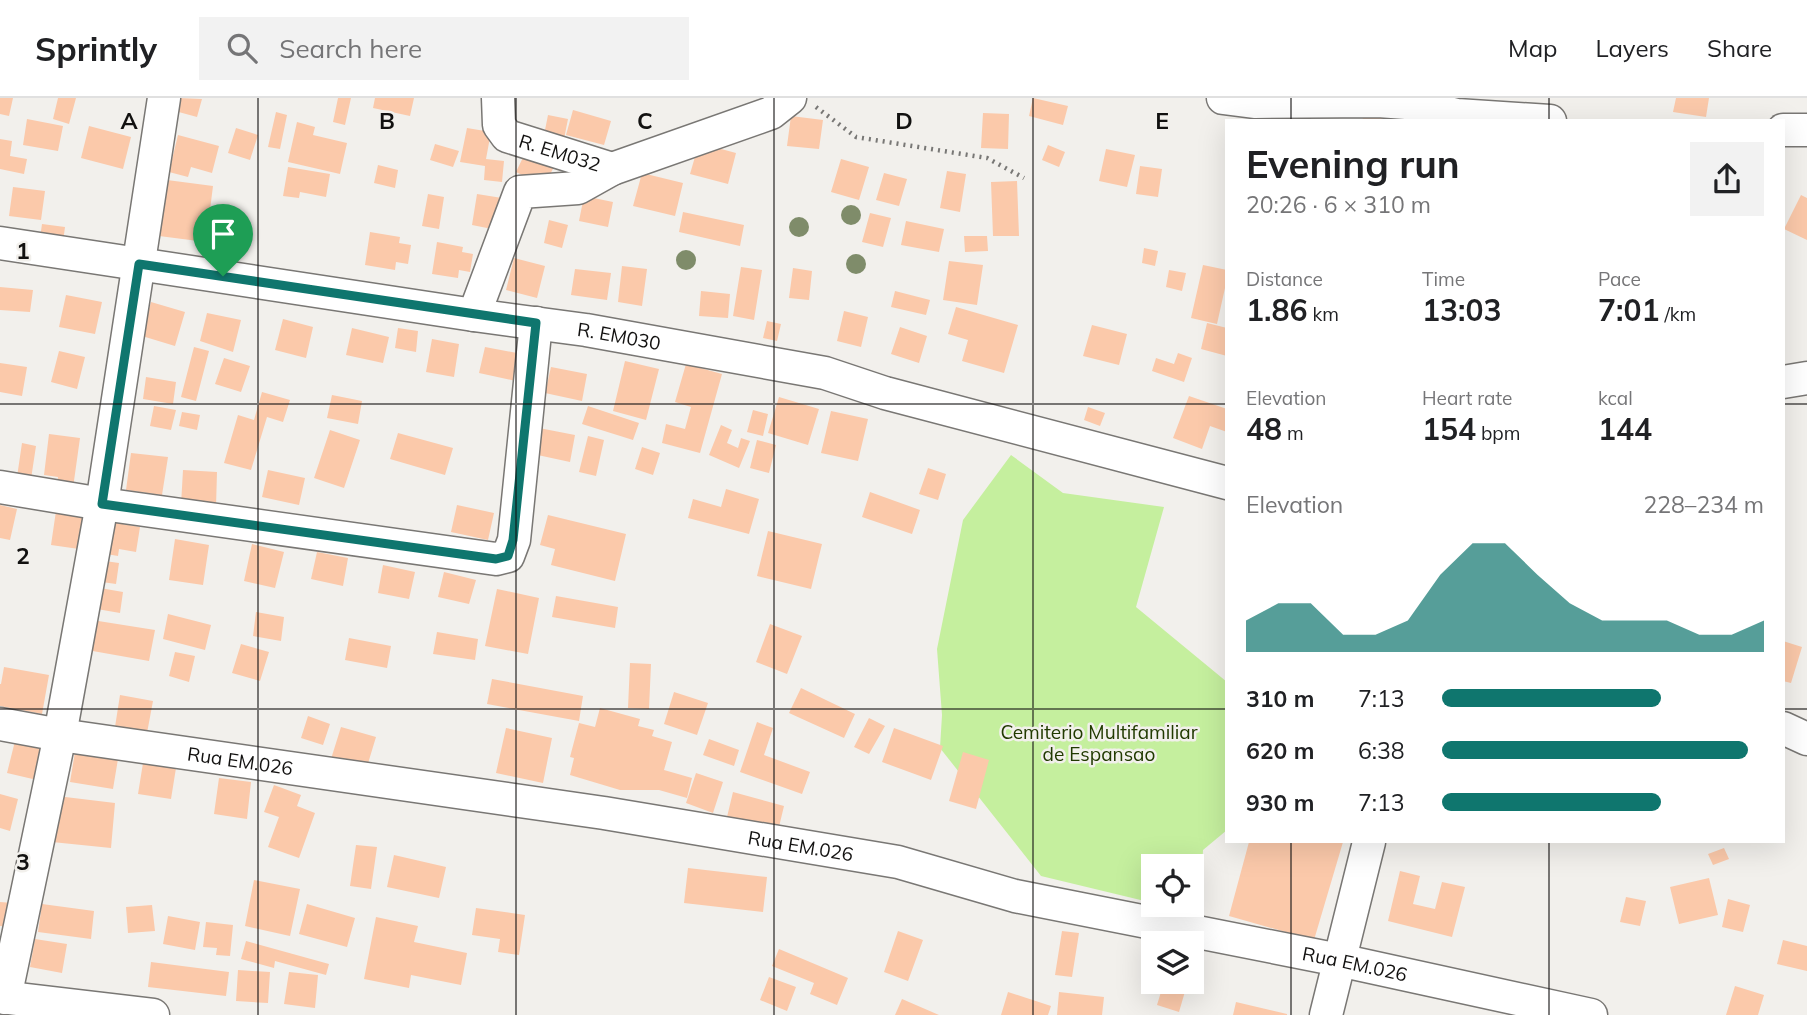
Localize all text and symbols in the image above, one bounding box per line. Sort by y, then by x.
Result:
search box [199,17,689,80]
text: Sprintly [35,28,157,69]
icon: search [223,29,261,67]
text: Search here [279,32,422,65]
text: Map [1508,33,1557,63]
text: Layers [1595,33,1669,63]
text: Share [1707,33,1772,63]
text: A [120,106,138,135]
text: B [379,106,395,135]
text: C [637,106,653,135]
text: D [895,106,913,135]
text: E [1155,106,1169,135]
street label: R. EM032 [516,129,604,177]
text: Evening run [1246,140,1460,188]
button: share [1690,142,1764,216]
text: 20:26 · 6 × 310 m [1246,190,1431,219]
pin [193,204,253,276]
icon: arrive [204,215,242,253]
text: 1 [16,236,30,265]
text: Distance [1246,267,1323,291]
text: Time [1422,267,1465,291]
text: Pace [1598,267,1641,291]
text: 1.86 [1246,291,1307,329]
text: 13:03 [1422,291,1501,329]
text: 7:01 [1598,291,1659,329]
text: km [1307,302,1339,326]
text: /km [1659,302,1696,326]
street label: R. EM030 [576,317,663,355]
text: Elevation [1246,386,1326,410]
text: Heart rate [1422,386,1512,410]
text: kcal [1598,386,1633,410]
text: 48 [1246,410,1282,448]
text: 154 [1422,410,1476,448]
text: 144 [1598,410,1652,448]
text: m [1282,421,1304,445]
text: bpm [1476,421,1520,445]
text: Elevation [1246,490,1343,519]
text: 228–234 m [1643,490,1764,519]
text: 2 [16,541,30,570]
text: 310 m [1246,684,1314,713]
text: 7:13 [1358,684,1405,713]
park label: Cemiterio Multifamiliar de Espansao [1000,720,1198,766]
text: 620 m [1246,736,1314,765]
text: 6:38 [1358,736,1405,765]
street label: Rua EM.026 [186,741,295,780]
text: 930 m [1246,788,1314,817]
text: 7:13 [1358,788,1405,817]
street label: Rua EM.026 [746,825,855,866]
text: 3 [16,847,30,876]
map controls [1141,854,1204,994]
button: locate [1141,854,1204,917]
button: layers [1141,931,1204,994]
street label: Rua EM.026 [1300,941,1410,987]

